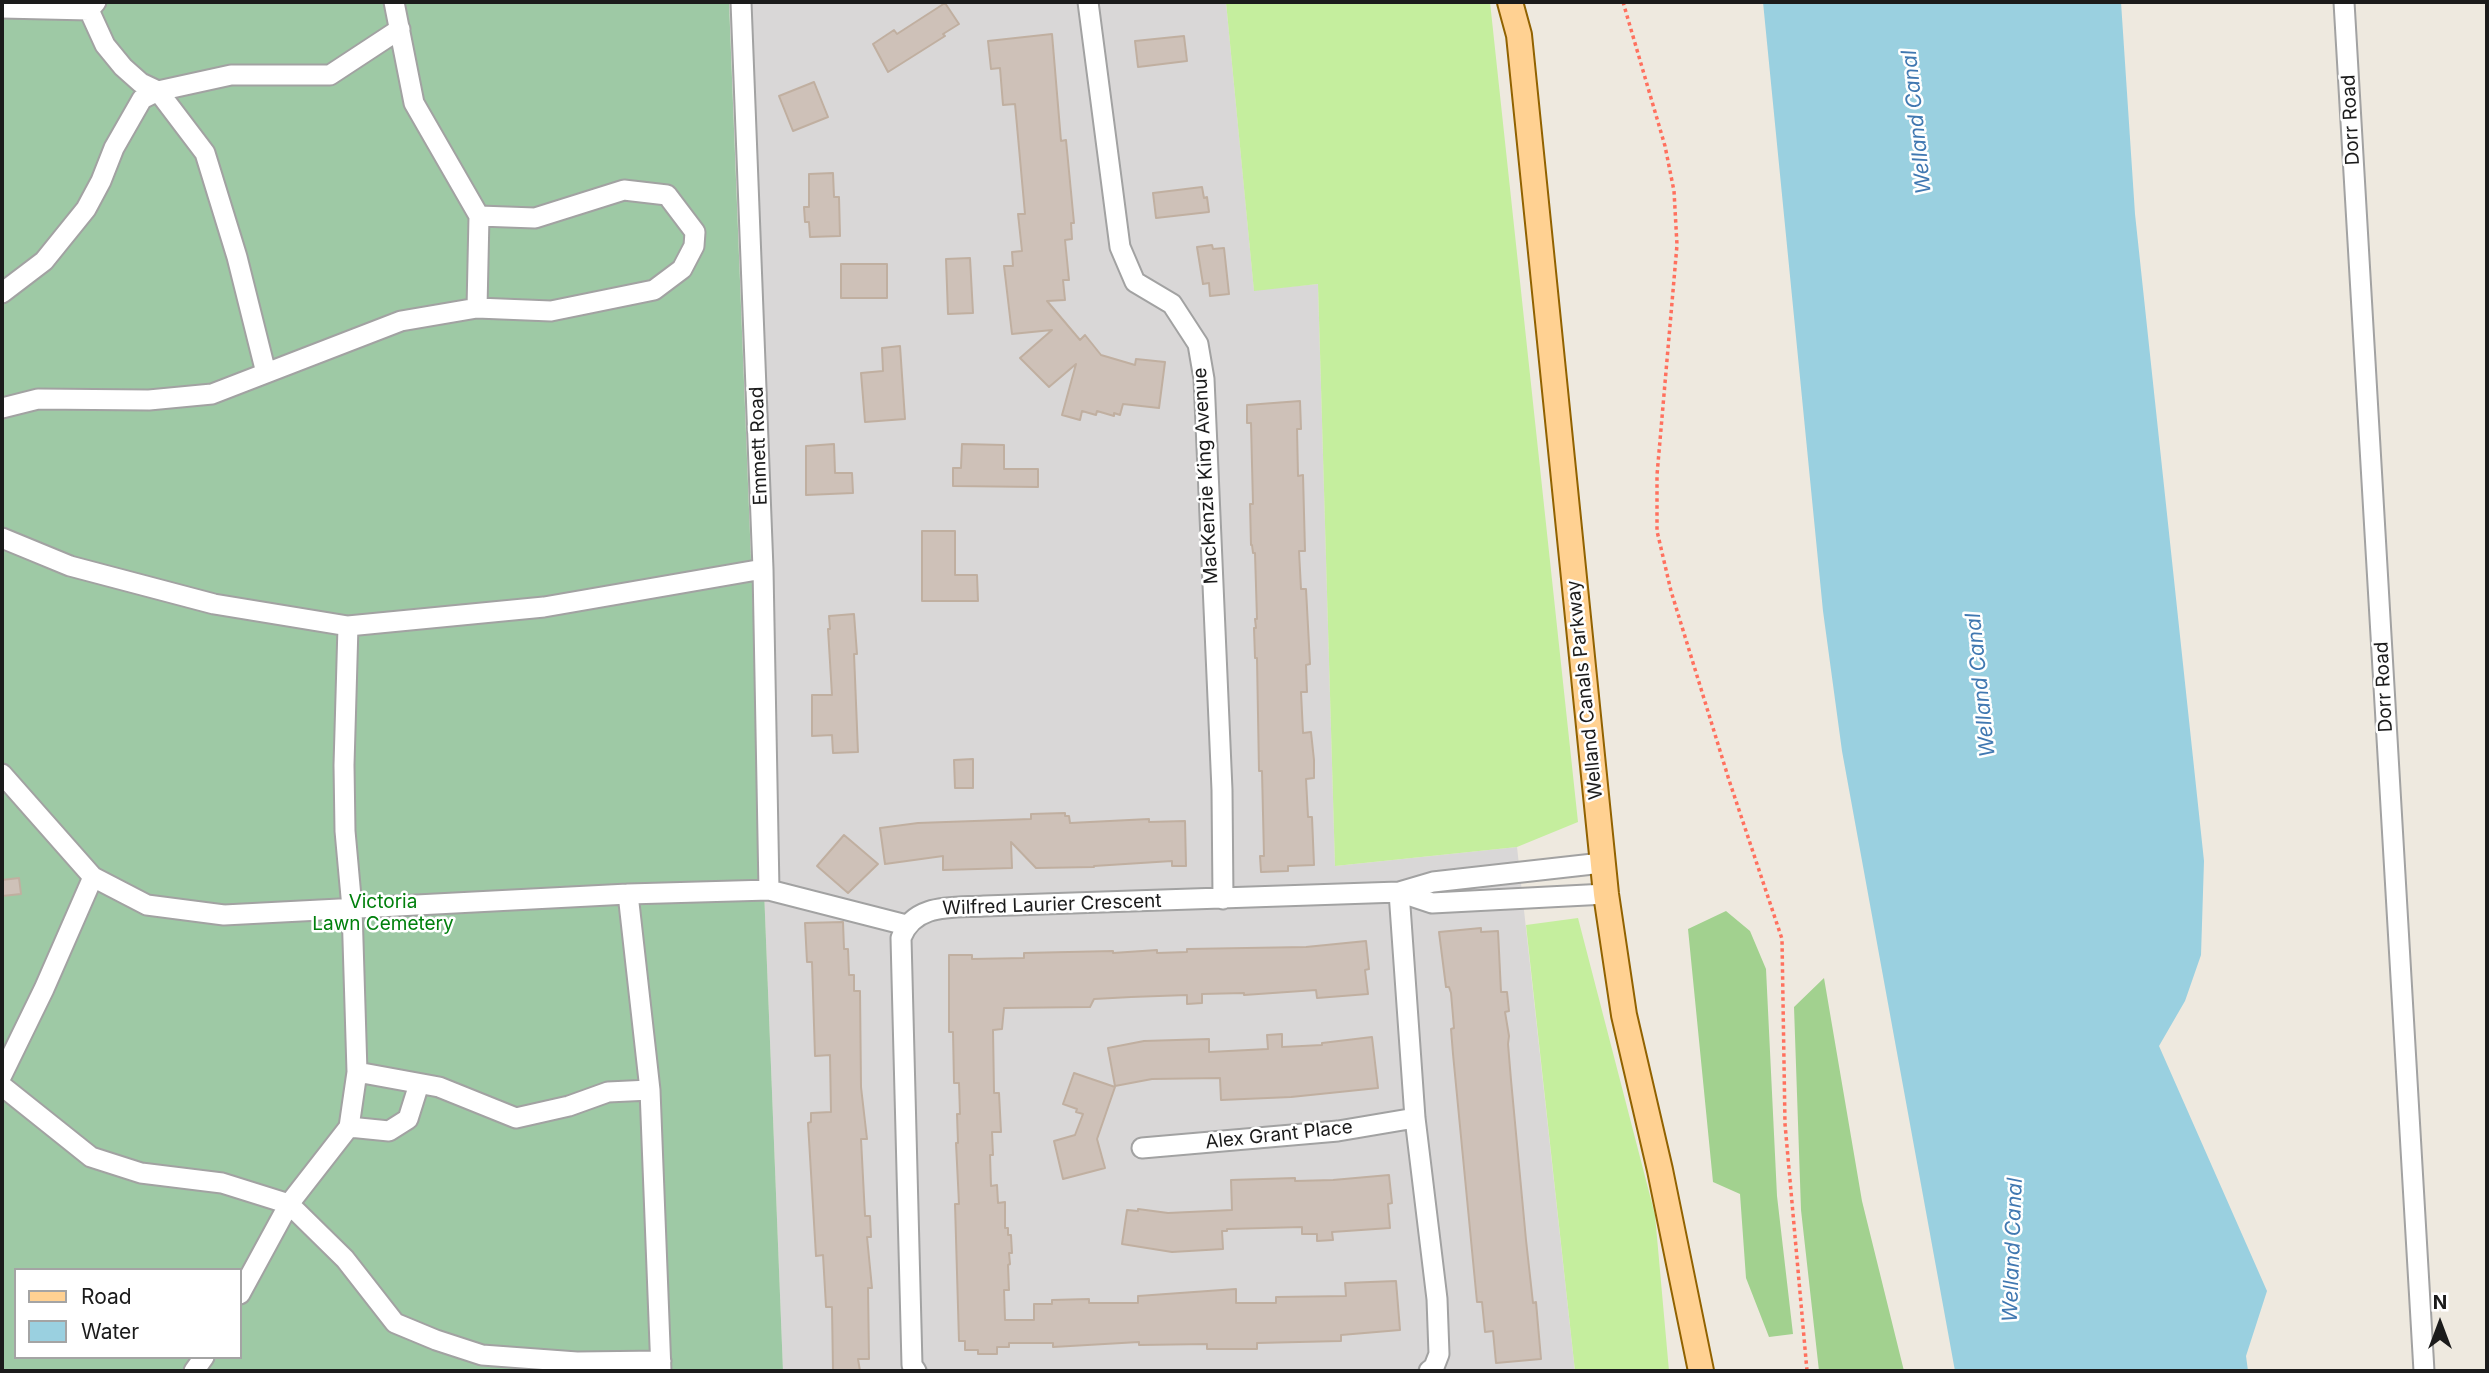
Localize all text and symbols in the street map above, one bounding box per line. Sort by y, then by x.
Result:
water label: Welland Canal [1897,49,1937,195]
street label: Dorr Road [2337,74,2365,166]
street label: MacKenzie King Avenue [1189,367,1223,585]
street label: Emmett Road [746,386,772,506]
street label: Welland Canals Parkway [1562,579,1608,801]
water label: Welland Canal [1961,612,2001,758]
street label: Dorr Road [2370,641,2398,733]
street label: Wilfred Laurier Crescent [942,890,1162,920]
park label: Victoria Lawn Cemetery [312,891,454,935]
street label: Alex Grant Place [1204,1116,1354,1154]
water label: Welland Canal [1998,1177,2028,1323]
legend [14,1268,242,1359]
text: Road [81,1284,132,1309]
north arrow [2405,1289,2475,1359]
text: N [2433,1291,2447,1314]
text: Water [81,1319,139,1344]

